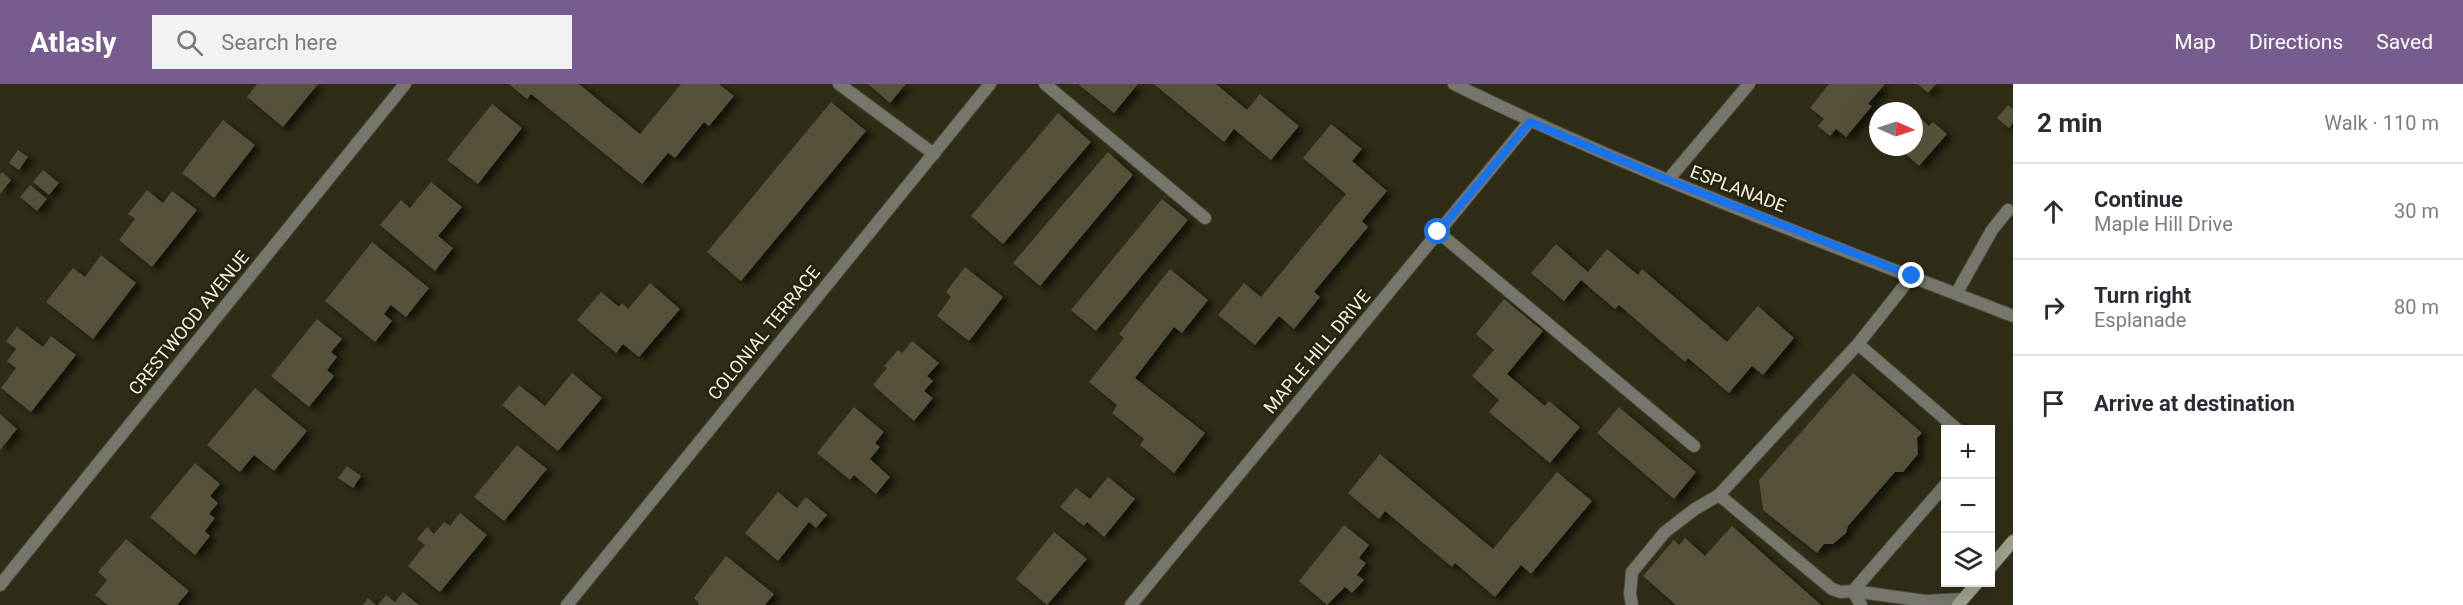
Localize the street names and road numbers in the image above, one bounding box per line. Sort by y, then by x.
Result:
street label: ESPLANADE [1687,161,1789,216]
street label: CRESTWOOD AVENUE [124,247,253,399]
street label: COLONIAL TERRACE [703,262,824,404]
street label: MAPLE HILL DRIVE [1259,286,1374,418]

